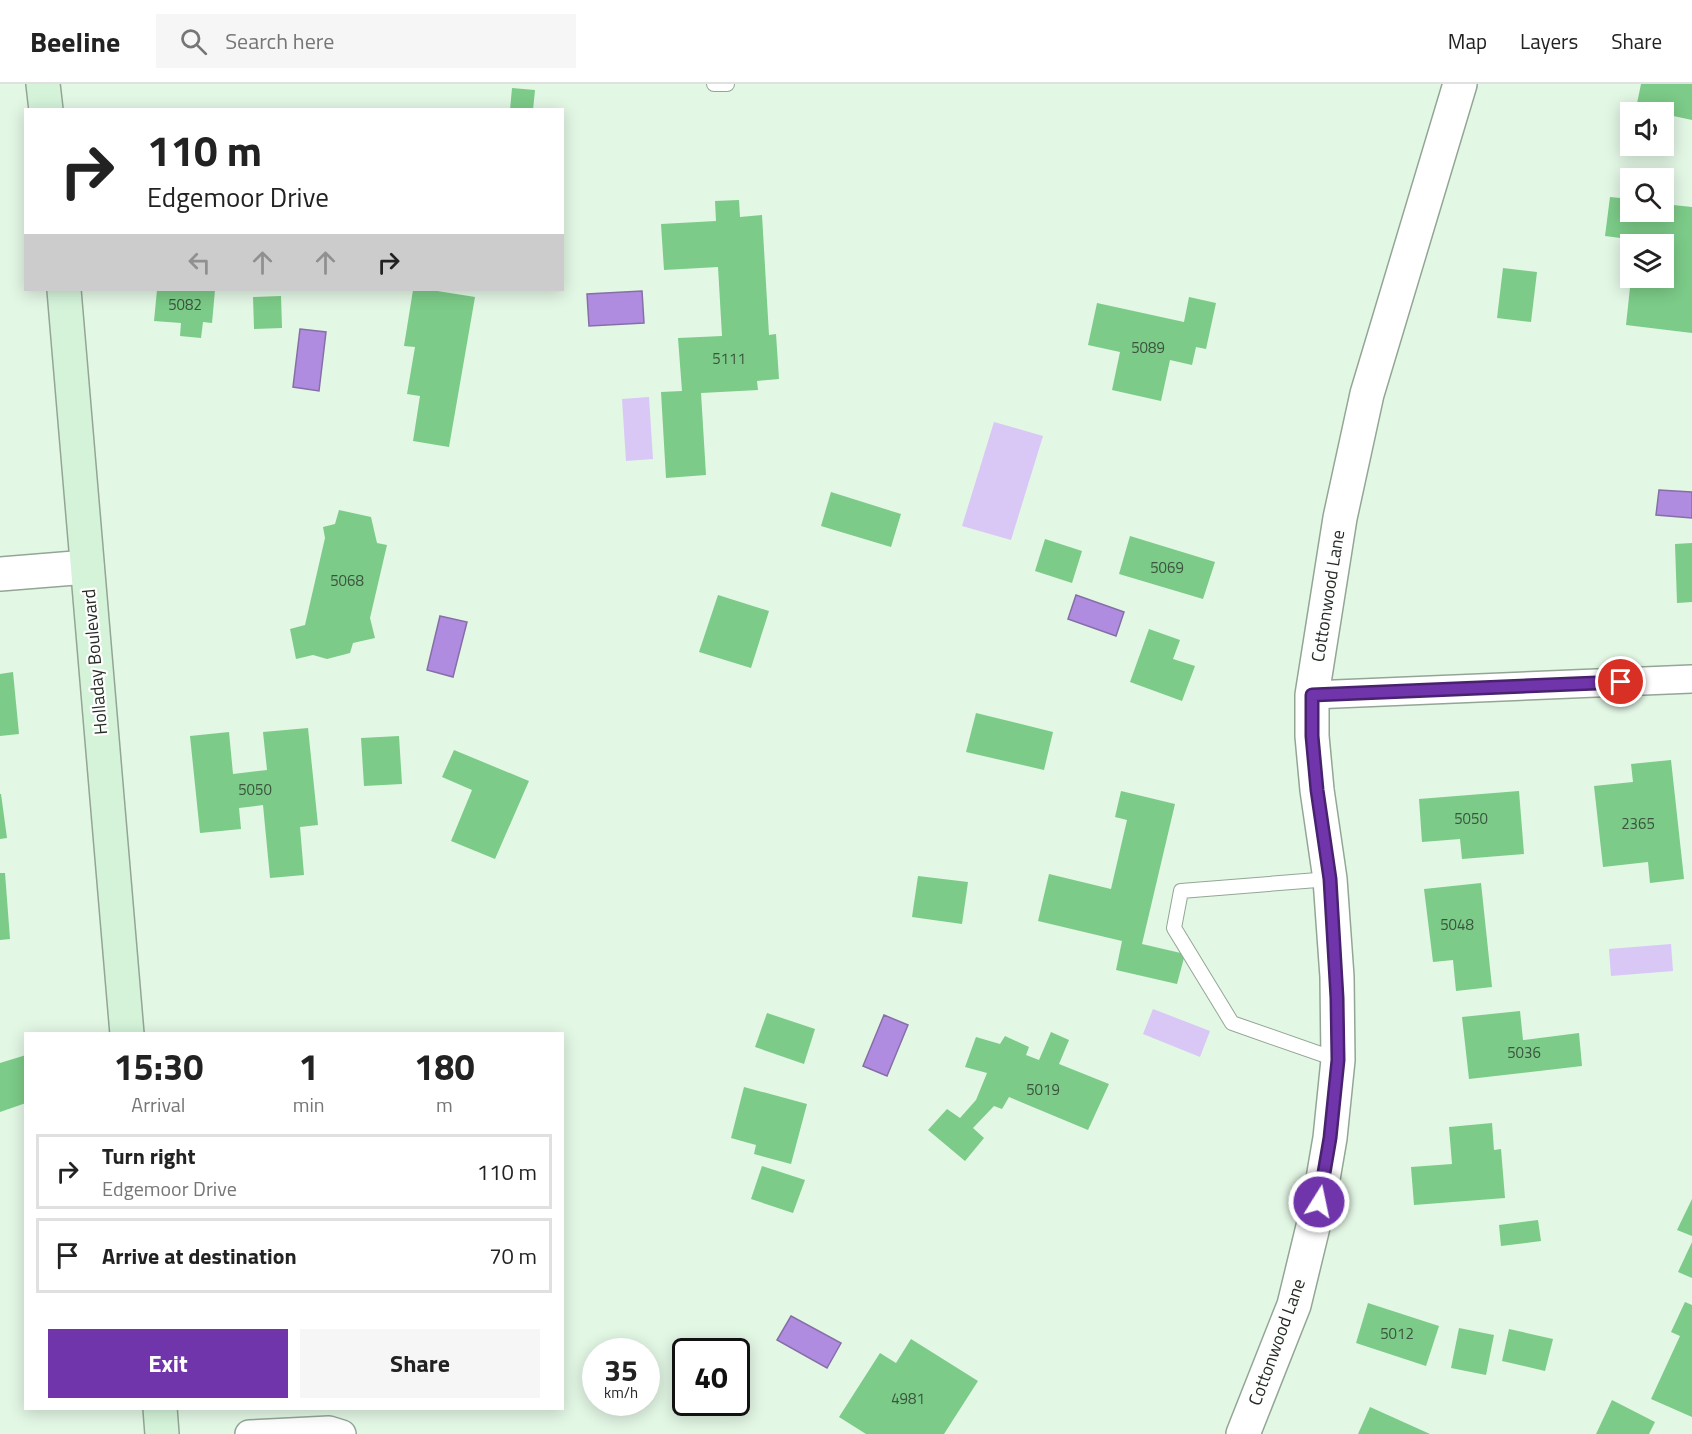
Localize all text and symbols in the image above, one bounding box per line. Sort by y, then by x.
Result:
search box [156,14,576,68]
text: Beeline [30,20,120,63]
text: Search here [225,24,334,58]
icon: search [177,25,210,58]
text: Map [1448,25,1487,57]
text: Layers [1520,25,1578,57]
text: Share [1611,25,1662,57]
map controls [1620,102,1674,288]
button: sound [1620,102,1674,156]
text: 110 m [147,118,262,182]
icon: right [48,132,126,210]
button: search [1620,168,1674,222]
text: Edgemoor Drive [147,176,329,217]
button: layers [1620,234,1674,288]
icon: left [183,246,216,279]
icon: ahead [246,246,279,279]
icon: ahead [309,246,342,279]
icon: right [372,246,405,279]
house number: 5082 [168,293,202,316]
house number: 5089 [1131,336,1165,359]
house number: 5111 [712,347,746,370]
street label: Cottonwood Lane [1304,528,1351,664]
house number: 5069 [1150,556,1184,579]
house number: 5068 [330,569,364,592]
street label: Holladay Boulevard [75,588,114,736]
pin [1595,656,1646,707]
icon: arrive [1604,665,1637,698]
house number: 5050 [238,778,272,801]
house number: 5050 [1454,807,1488,830]
house number: 2365 [1621,812,1655,835]
house number: 5048 [1440,913,1474,936]
text: 15:30 [113,1039,203,1094]
text: 1 [299,1039,319,1094]
text: 180 [414,1039,475,1094]
house number: 5036 [1507,1041,1541,1064]
house number: 5019 [1026,1078,1060,1101]
text: Arrival [131,1089,186,1120]
text: min [293,1089,325,1120]
text: m [436,1089,453,1120]
text: Turn right [102,1139,196,1173]
icon: right [51,1155,84,1188]
text: 110 m [477,1155,537,1189]
position arrow [1287,1170,1351,1234]
text: Edgemoor Drive [102,1173,237,1204]
icon: arrive [51,1239,84,1272]
text: Arrive at destination [102,1239,297,1273]
text: 70 m [489,1239,537,1273]
street label: Cottonwood Lane [1241,1275,1312,1409]
house number: 5012 [1380,1322,1414,1345]
button: Exit [48,1329,288,1398]
button: Share [300,1329,540,1398]
speed limit sign: 40 [672,1338,750,1416]
text: 35 [604,1347,638,1393]
text: km/h [604,1381,638,1404]
house number: 4981 [891,1387,925,1410]

